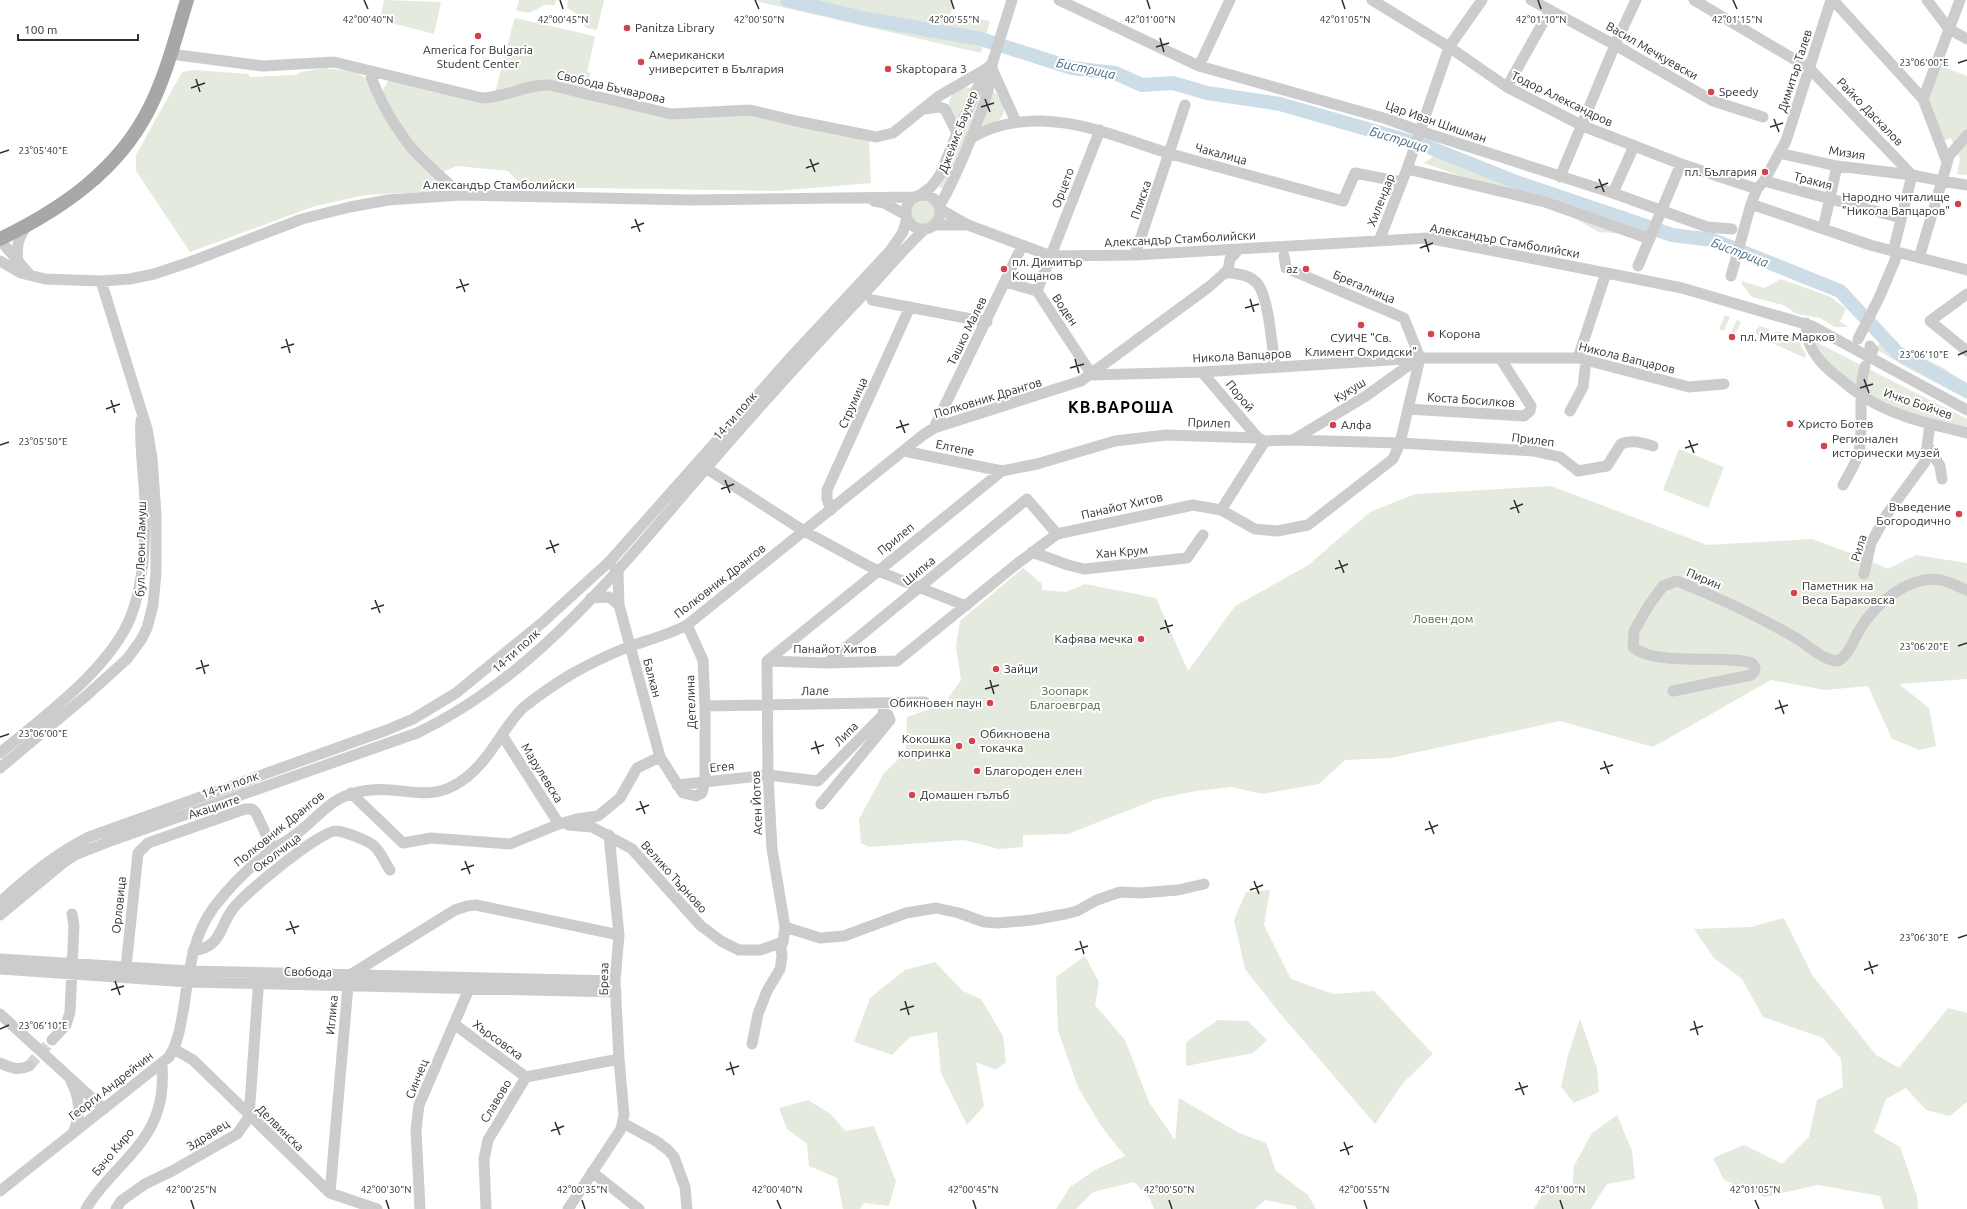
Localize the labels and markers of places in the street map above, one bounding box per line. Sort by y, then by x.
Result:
place label: Panitza Library [635,21,715,34]
marker: Panitza Library [622,23,632,33]
marker: America for Bulgaria Student Center [473,31,483,41]
place label: America for Bulgaria Student Center [423,43,533,70]
place label: Американски университет в България [649,48,784,75]
marker: Американски университет в България [636,57,646,67]
place label: Skaptopara 3 [896,62,967,75]
marker: Skaptopara 3 [883,64,893,74]
place label: Speedy [1719,85,1759,98]
marker: Speedy [1706,87,1716,97]
place label: пл. България [1685,165,1757,178]
marker: пл. България [1760,167,1770,177]
place label: Народно читалище "Никола Вапцаров" [1842,190,1950,217]
marker: Народно читалище "Никола Вапцаров" [1953,199,1963,209]
place label: пл. Димитър Кощанов [1012,255,1083,282]
place label: az [1286,262,1298,275]
marker: пл. Димитър Кощанов [999,264,1009,274]
marker: az [1301,264,1311,274]
marker: СУИЧЕ "Св. Климент Охридски" [1356,320,1366,330]
place label: Корона [1439,327,1480,340]
marker: Корона [1426,329,1436,339]
place label: пл. Мите Марков [1740,330,1835,343]
place label: СУИЧЕ "Св. Климент Охридски" [1305,331,1417,358]
marker: пл. Мите Марков [1727,332,1737,342]
place label: Христо Ботев [1798,417,1873,430]
place label: Алфа [1341,418,1371,431]
marker: Христо Ботев [1785,419,1795,429]
marker: Алфа [1328,420,1338,430]
place label: Регионален исторически музей [1832,432,1940,459]
marker: Регионален исторически музей [1819,441,1829,451]
place label: Въведение Богородично [1876,500,1951,527]
marker: Въведение Богородично [1954,509,1964,519]
place label: Паметник на Веса Бараковска [1802,579,1895,606]
marker: Паметник на Веса Бараковска [1789,588,1799,598]
place label: Кафява мечка [1054,632,1133,645]
marker: Кафява мечка [1136,634,1146,644]
place label: Зайци [1004,662,1038,675]
marker: Зайци [991,664,1001,674]
place label: Обикновен паун [890,696,982,709]
marker: Обикновен паун [985,698,995,708]
place label: Обикновена токачка [980,727,1050,754]
place label: Кокошка копринка [898,732,951,759]
marker: Обикновена токачка [967,736,977,746]
marker: Кокошка копринка [954,741,964,751]
place label: Благороден елен [985,764,1082,777]
marker: Благороден елен [972,766,982,776]
place label: Домашен гълъб [920,788,1010,801]
marker: Домашен гълъб [907,790,917,800]

